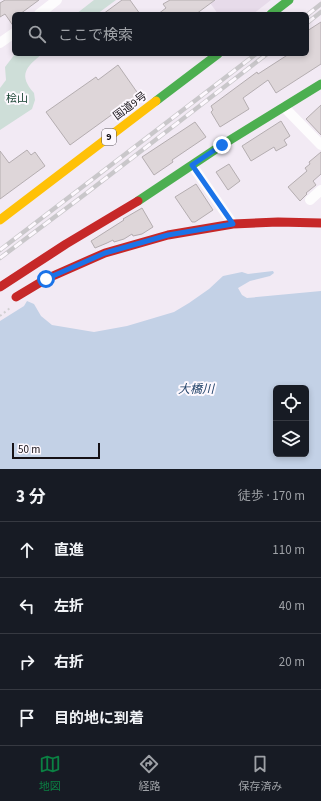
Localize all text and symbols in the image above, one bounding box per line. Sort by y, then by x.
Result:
search box [12,12,309,56]
icon: search [26,23,48,45]
text: ここで検索 [58,25,133,46]
street label: 国道9号 [110,88,150,124]
park label: 桧山 [6,91,28,106]
road number: 9 [102,129,116,145]
route end [213,136,231,154]
route start [37,270,55,288]
water label: 大橋川 [178,381,216,398]
map controls [273,385,309,457]
button: locate [273,385,309,421]
button: layers [273,421,309,457]
scale bar [12,441,100,460]
text: 50 m [18,442,40,457]
text: 3 分 [16,485,45,509]
text: 徒歩 · 170 m [238,487,305,505]
icon: ahead [16,539,38,561]
text: 直進 [54,540,84,561]
text: 110 m [272,541,305,559]
icon: left [16,595,38,617]
text: 左折 [54,596,84,617]
text: 40 m [279,597,305,615]
icon: right [16,651,38,673]
text: 右折 [54,652,84,673]
text: 20 m [279,653,305,671]
icon: arrive [16,707,38,729]
text: 目的地に到着 [54,708,144,729]
tab: 地図 [39,753,61,794]
tab: 経路 [138,753,160,794]
tab: 保存済み [238,753,282,794]

